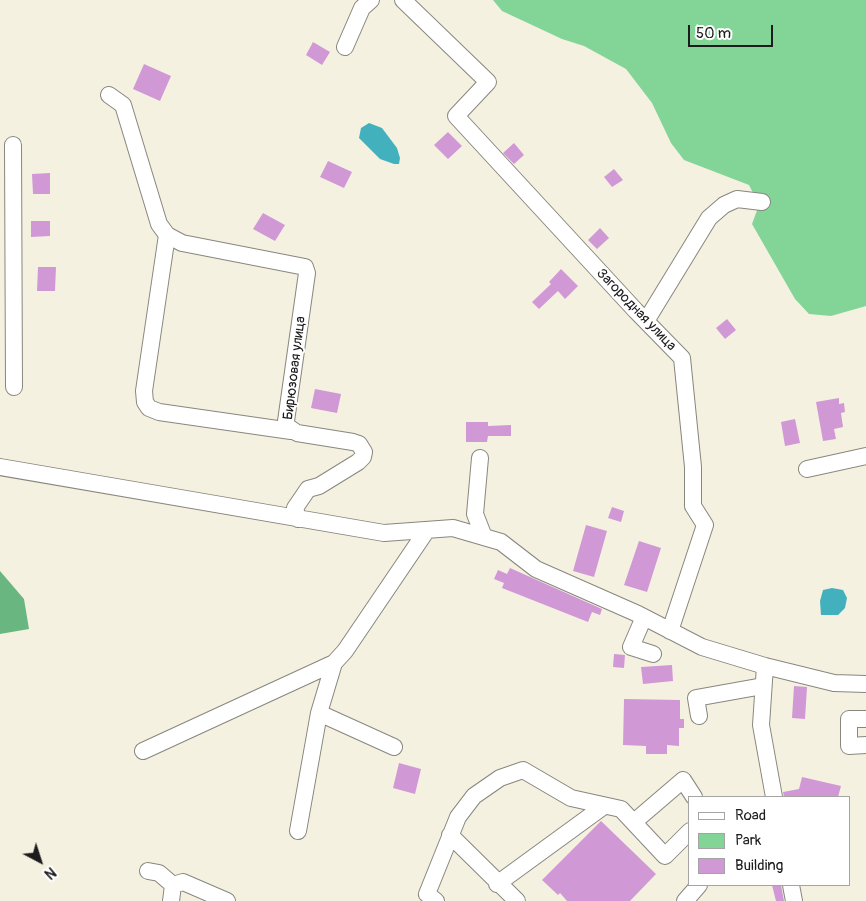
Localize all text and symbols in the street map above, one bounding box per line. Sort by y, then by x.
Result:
scale bar [691,15,776,47]
text: 50 m [696,24,731,43]
street label: Загородная улица [593,265,679,355]
street label: Бирюзовая улица [280,315,310,421]
legend [688,796,851,886]
text: Road [735,806,766,825]
text: Park [735,831,761,850]
north arrow [15,836,65,886]
text: Building [735,856,783,875]
text: N [41,863,59,882]

